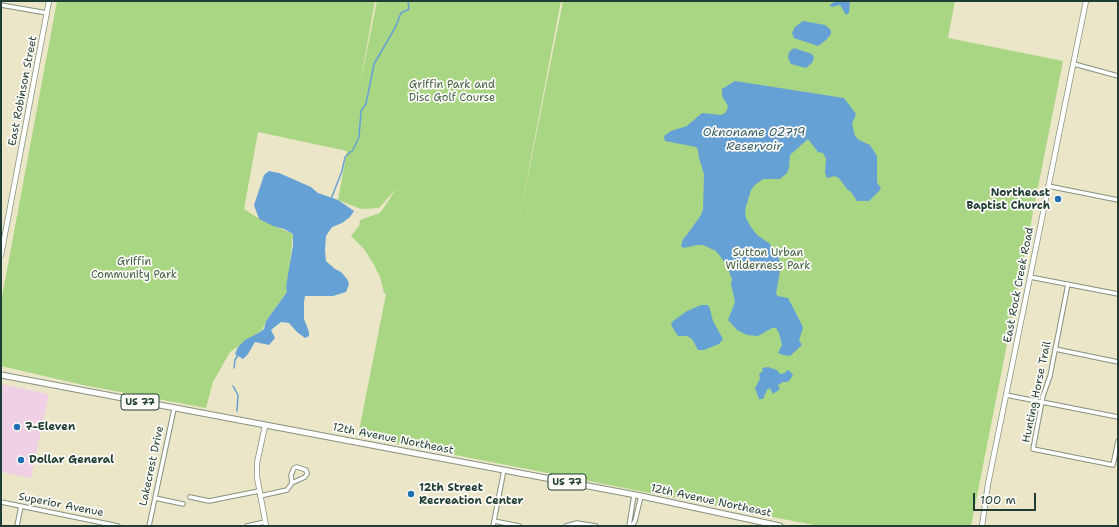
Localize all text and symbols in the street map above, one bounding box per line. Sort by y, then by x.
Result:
street label: East Robinson Street [6,35,40,147]
park label: Griffin Park and Disc Golf Course [409,78,495,104]
water label: Oknoname 02719 Reservoir [703,126,805,154]
place label: Northeast Baptist Church [966,186,1050,212]
marker: Northeast Baptist Church [1053,194,1063,204]
street label: East Rock Creek Road [1001,226,1037,344]
park label: Sutton Urban Wilderness Park [725,246,811,272]
park label: Griffin Community Park [91,255,177,281]
street label: Hunting Horse Trail [1020,340,1054,444]
road number: US 77 [121,394,159,410]
place label: 7-Eleven [25,420,75,434]
street label: 12th Avenue Northeast [331,421,455,457]
marker: 7-Eleven [12,422,22,432]
street label: Lakecrest Drive [137,425,167,507]
place label: Dollar General [29,453,114,467]
marker: Dollar General [16,455,26,465]
road number: US 77 [548,474,586,490]
place label: 12th Street Recreation Center [419,481,524,507]
street label: 12th Avenue Northeast [649,482,773,520]
scale bar [975,485,1038,511]
marker: 12th Street Recreation Center [406,489,416,499]
street label: Superior Avenue [17,490,105,520]
text: 100 m [980,492,1016,508]

